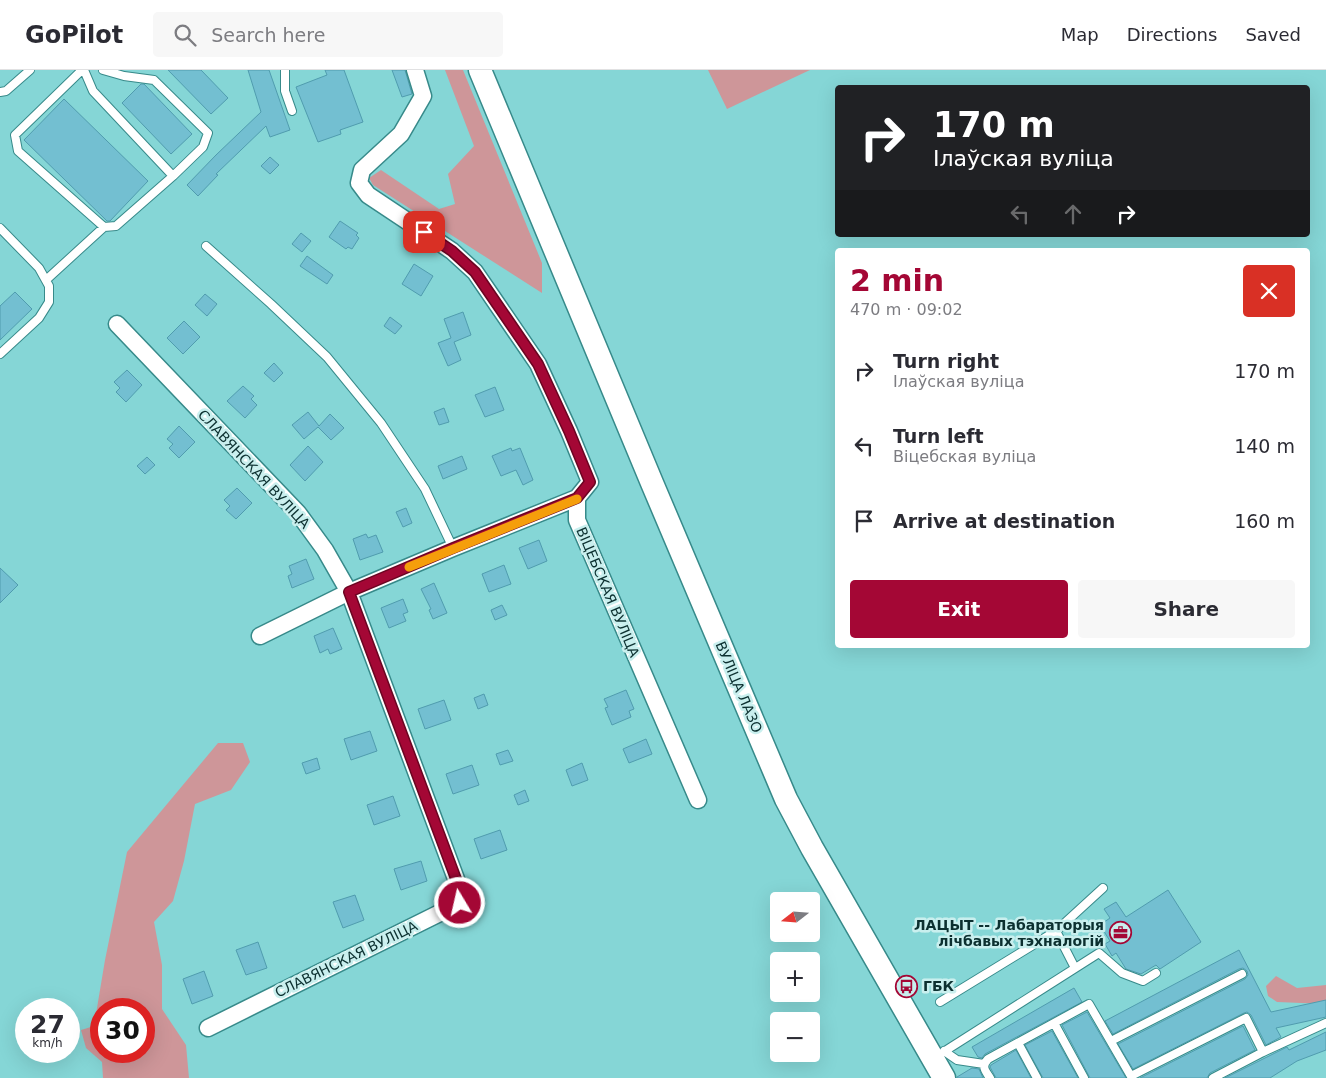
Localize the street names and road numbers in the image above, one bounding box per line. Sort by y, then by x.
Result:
street label: СЛАВЯНСКАЯ ВУЛІЦА [195,406,313,532]
street label: ВІЦЕБСКАЯ ВУЛІЦА [573,525,643,660]
street label: ВУЛІЦА ЛАЗО [713,639,765,735]
street label: СЛАВЯНСКАЯ ВУЛІЦА [272,917,420,1000]

